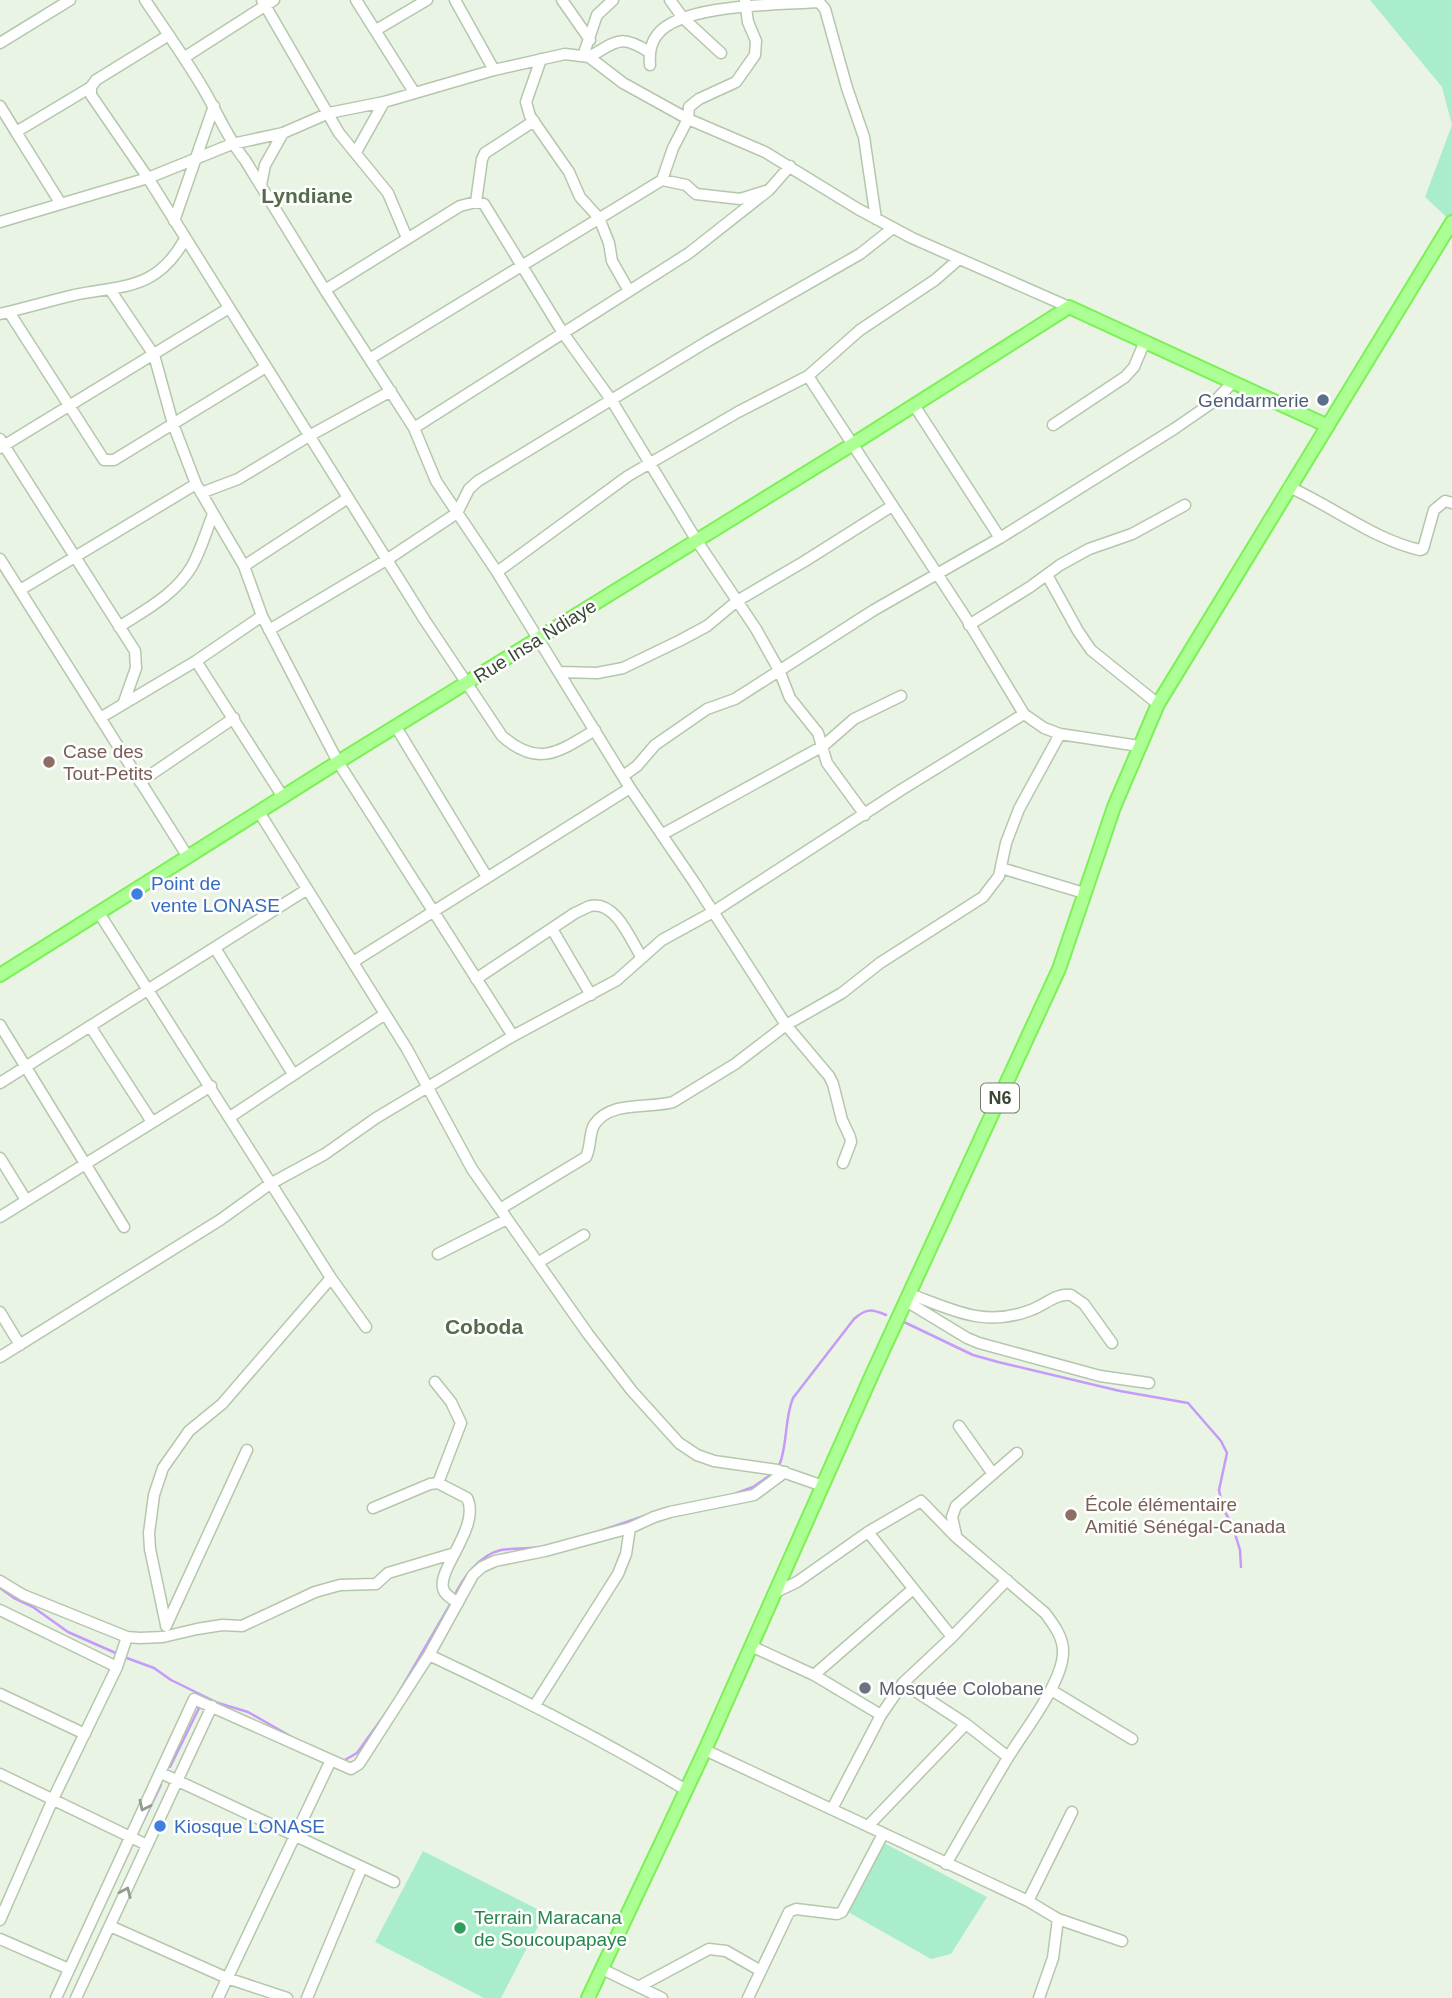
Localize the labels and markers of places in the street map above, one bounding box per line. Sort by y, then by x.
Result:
place label: Gendarmerie [1198,390,1309,411]
marker: Gendarmerie [1315,392,1331,408]
place label: Case des Tout-Petits [63,741,153,784]
marker: Case des Tout-Petits [41,754,57,770]
place label: Point de vente LONASE [151,873,280,916]
marker: Point de vente LONASE [129,886,145,902]
place label: École élémentaire Amitié Sénégal-Canada [1085,1494,1286,1537]
marker: École élémentaire Amitié Sénégal-Canada [1063,1507,1079,1523]
place label: Mosquée Colobane [879,1678,1044,1699]
marker: Mosquée Colobane [857,1680,873,1696]
place label: Kiosque LONASE [174,1816,325,1837]
marker: Kiosque LONASE [152,1818,168,1834]
place label: Terrain Maracana de Soucoupapaye [474,1907,627,1950]
marker: Terrain Maracana de Soucoupapaye [452,1920,468,1936]

